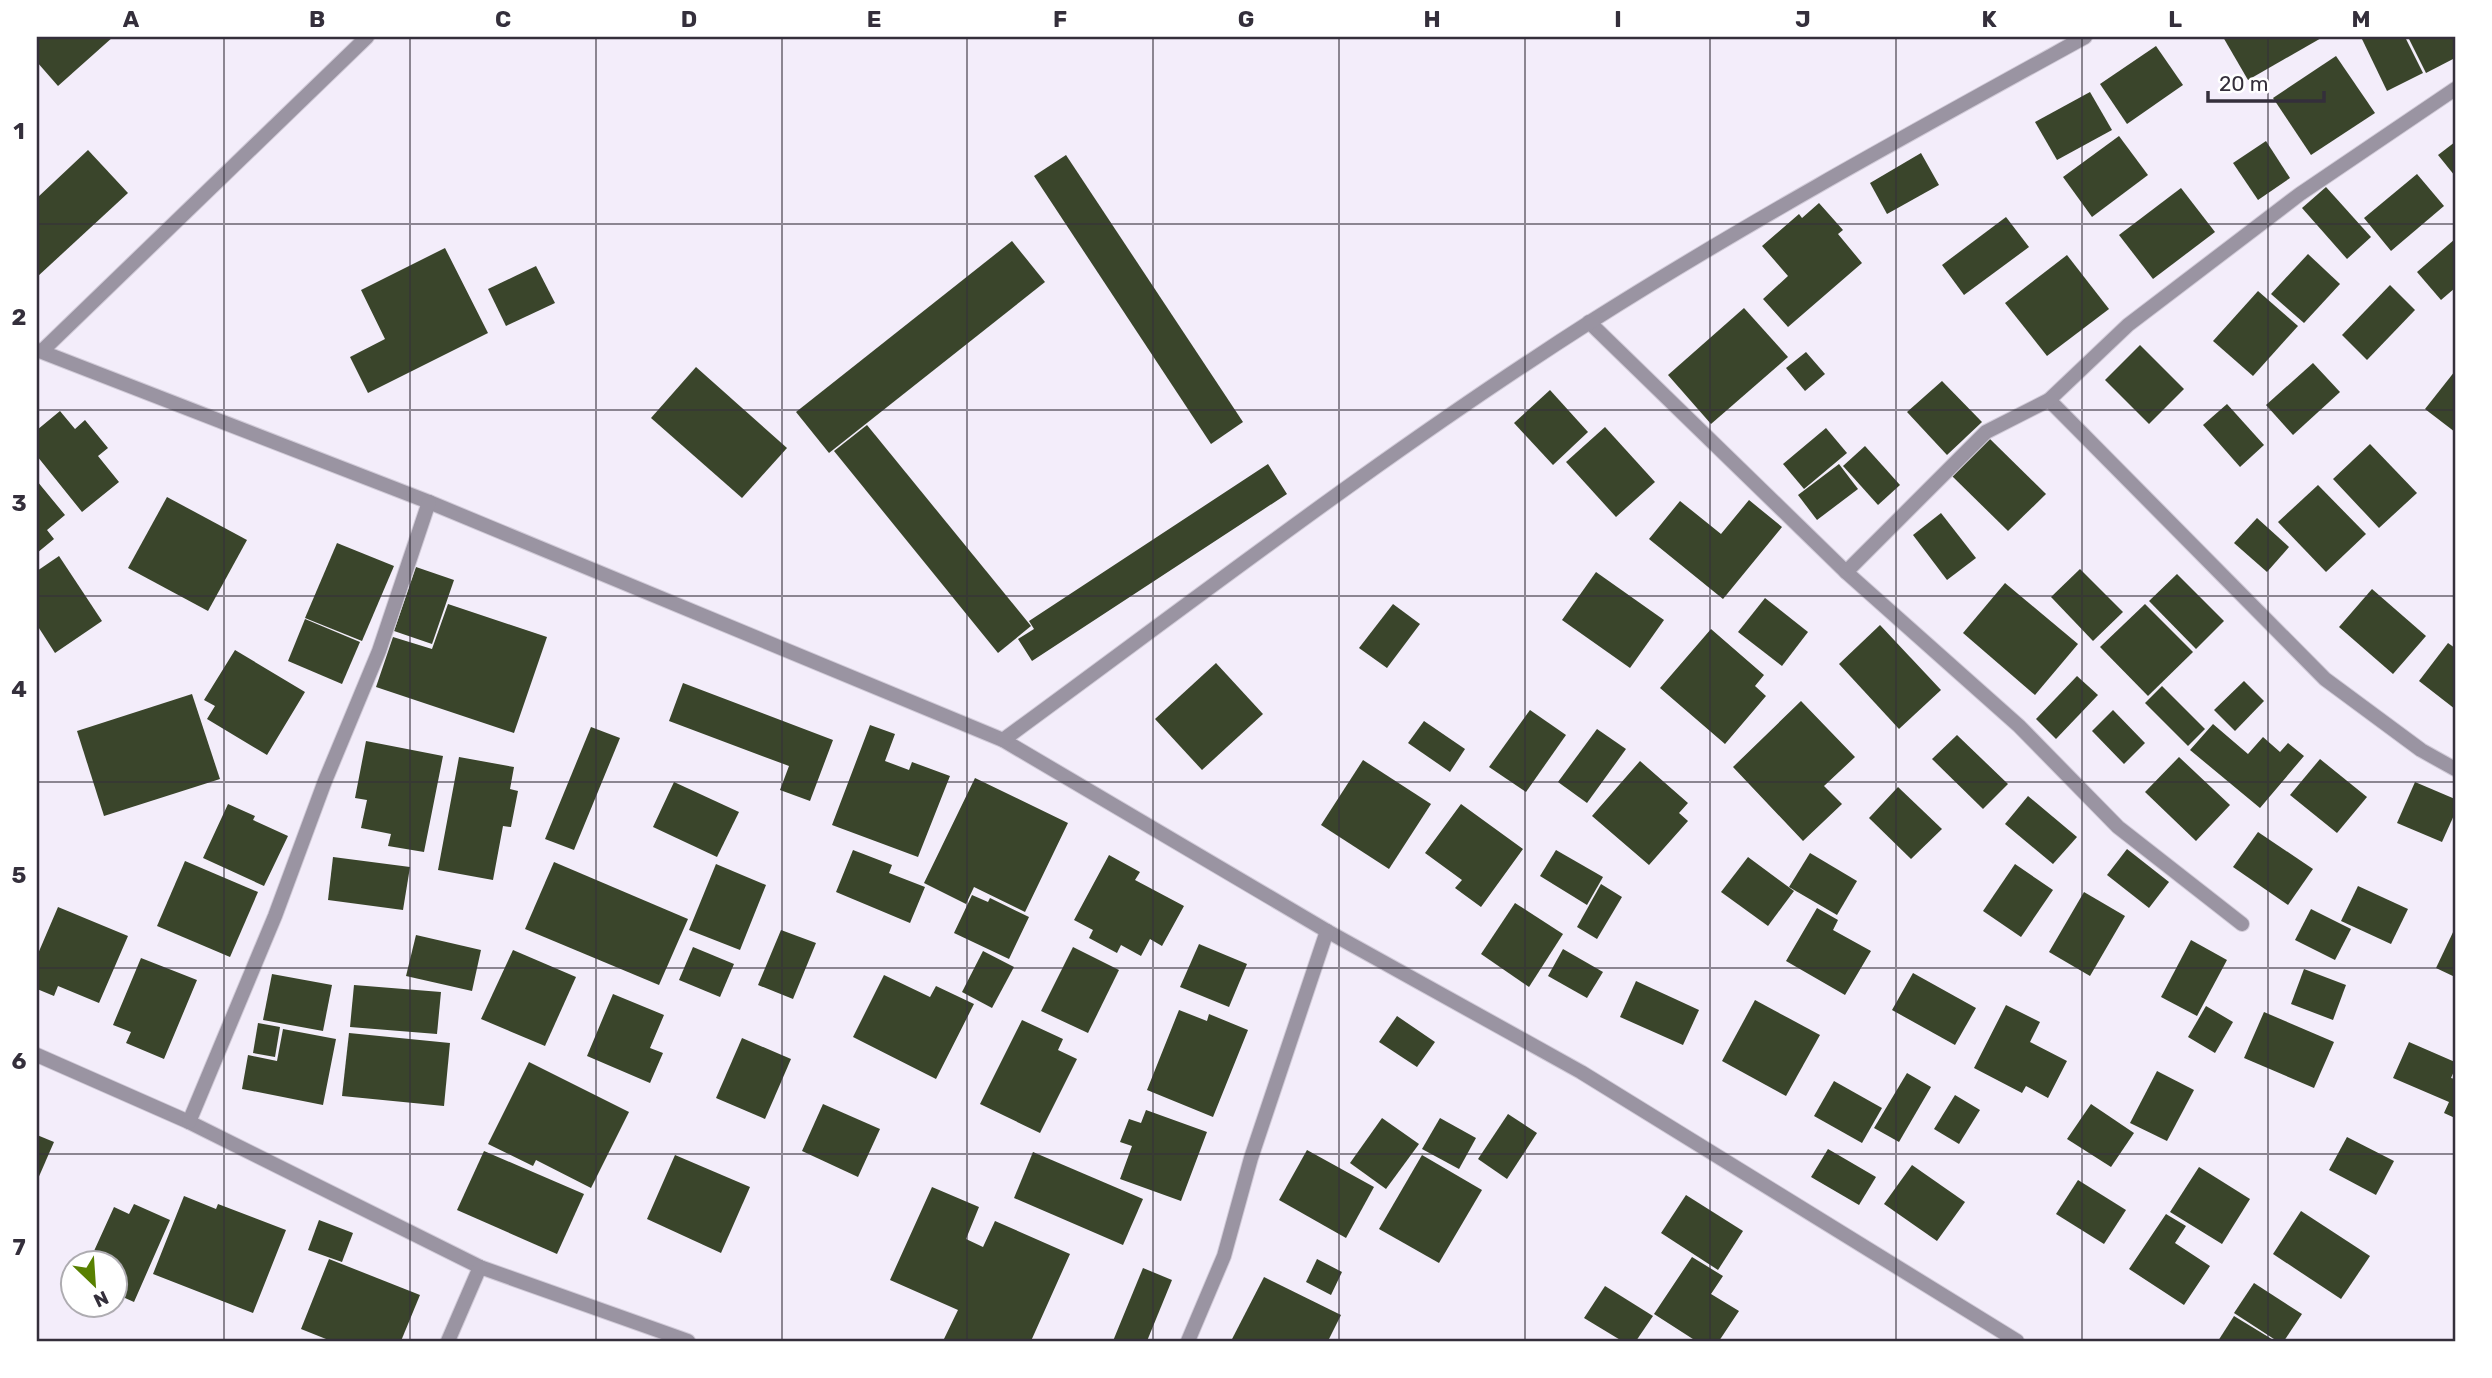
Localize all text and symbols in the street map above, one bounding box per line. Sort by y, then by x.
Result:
text: A [123,5,140,33]
text: B [309,5,325,33]
text: C [495,5,511,33]
text: D [681,5,697,33]
text: E [867,5,881,33]
text: F [1053,5,1067,33]
text: G [1238,5,1254,33]
text: H [1423,5,1441,33]
text: I [1614,5,1622,33]
text: J [1795,5,1811,33]
text: K [1981,5,1997,33]
text: L [2168,5,2182,33]
text: M [2351,5,2371,33]
scale bar [2208,60,2324,104]
text: 20 m [2219,71,2268,96]
text: 1 [13,117,25,145]
text: 2 [12,303,26,331]
text: 3 [11,489,27,517]
text: 4 [11,675,27,703]
text: 5 [12,861,27,889]
text: 6 [12,1047,27,1075]
text: 7 [12,1233,26,1261]
north arrow [60,1248,130,1318]
text: N [90,1286,112,1312]

